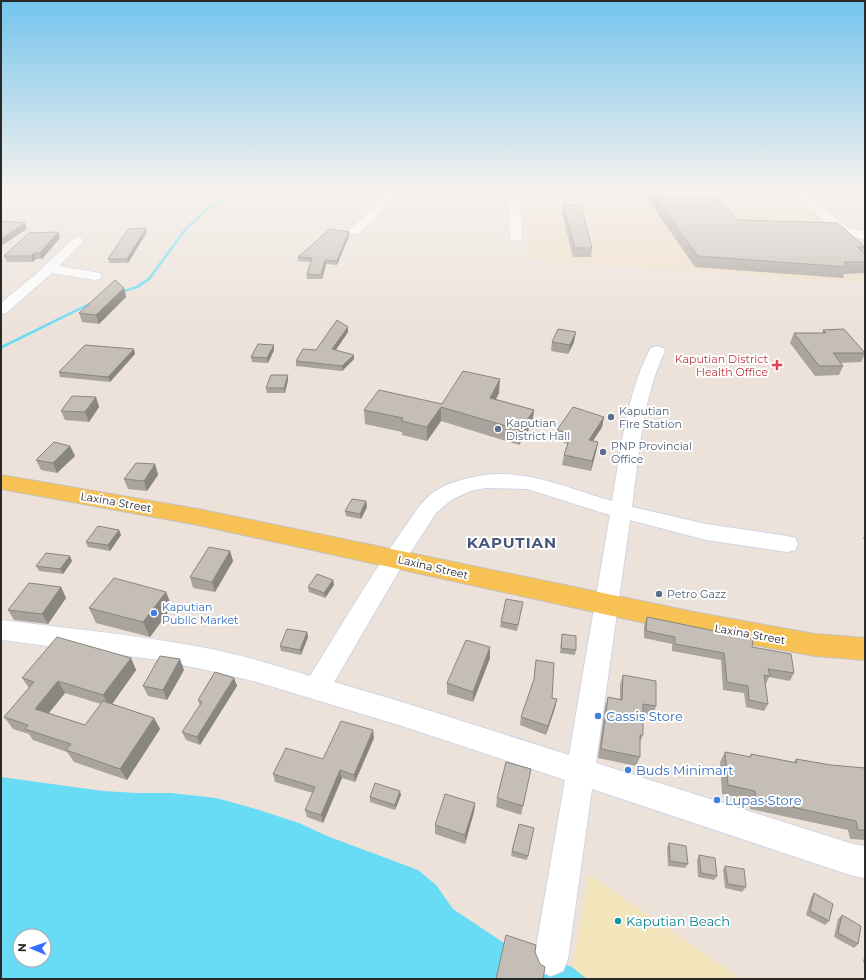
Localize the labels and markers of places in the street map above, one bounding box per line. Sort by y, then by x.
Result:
place label: Kaputian District Health Office [675,352,769,379]
marker: Kaputian District Health Office [771,359,783,371]
place label: Kaputian Fire Station [619,404,682,431]
marker: Kaputian Fire Station [606,412,616,422]
place label: Kaputian District Hall [506,416,570,443]
marker: Kaputian District Hall [493,424,503,434]
place label: PNP Provincial Office [611,439,692,466]
marker: PNP Provincial Office [598,447,608,457]
place label: Petro Gazz [667,587,727,601]
marker: Petro Gazz [654,589,664,599]
place label: Kaputian Public Market [162,600,239,627]
marker: Kaputian Public Market [149,608,159,618]
place label: Cassis Store [606,708,683,724]
marker: Cassis Store [593,711,603,721]
place label: Buds Minimart [636,762,733,778]
marker: Buds Minimart [623,765,633,775]
place label: Lupas Store [725,792,802,808]
marker: Lupas Store [712,795,722,805]
place label: Kaputian Beach [626,913,730,929]
marker: Kaputian Beach [613,916,623,926]

